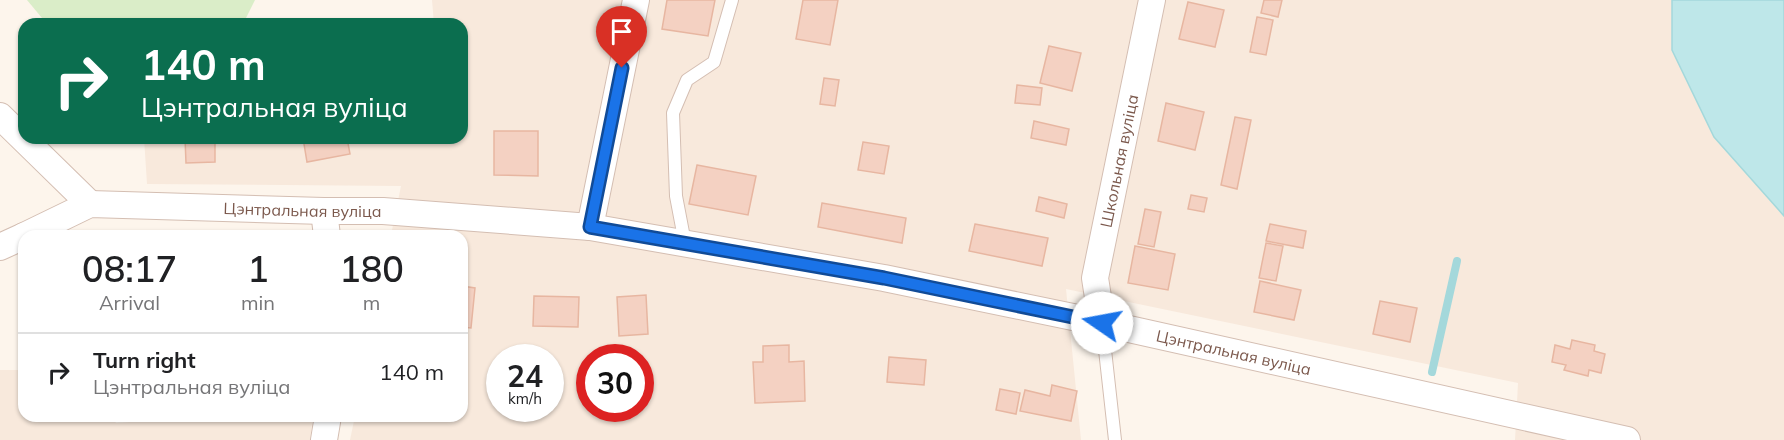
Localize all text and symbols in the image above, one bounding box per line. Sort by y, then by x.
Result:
pin [596,6,647,68]
icon: arrive [605,15,638,48]
text: 140 m [141,38,266,91]
icon: right [42,42,120,120]
text: Цэнтральная вуліца [141,90,408,124]
street label: Школьная вуліца [1096,93,1142,229]
street label: Цэнтральная вуліца [223,198,382,221]
text: 08:17 [82,246,177,291]
text: 1 [247,246,269,291]
text: 180 [339,246,404,291]
text: Arrival [99,290,160,315]
text: min [241,290,275,315]
text: m [363,290,380,315]
position arrow [1070,291,1134,355]
street label: Цэнтральная вуліца [1154,325,1313,379]
speed limit sign: 30 [576,344,654,422]
text: Turn right [93,346,196,374]
icon: right [42,356,75,389]
text: 24 [507,357,543,395]
text: 140 m [379,358,444,386]
text: Цэнтральная вуліца [93,374,291,399]
text: km/h [508,389,542,408]

